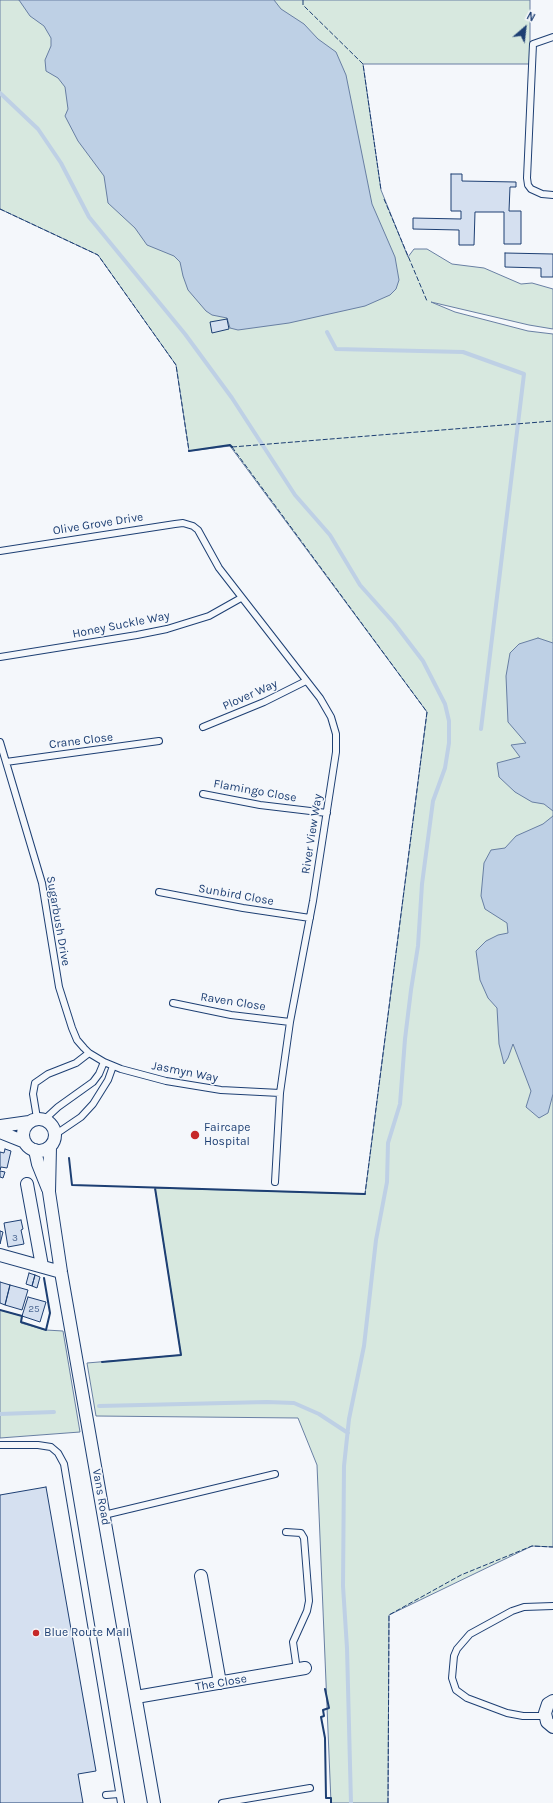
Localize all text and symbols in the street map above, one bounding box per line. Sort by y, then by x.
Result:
north arrow [505,8,545,48]
text: N [524,9,537,25]
street label: Olive Grove Drive [52,510,144,538]
street label: Honey Suckle Way [71,609,171,641]
street label: Plover Way [220,677,280,713]
street label: Crane Close [48,730,114,752]
street label: Flamingo Close [212,777,298,805]
street label: River View Way [299,793,325,875]
street label: Sugarbush Drive [43,875,73,967]
street label: Sunbird Close [197,881,275,909]
street label: Raven Close [199,990,267,1014]
street label: Jasmyn Way [151,1059,219,1085]
place label: Faircape Hospital [204,1121,250,1149]
marker: Faircape Hospital [189,1129,201,1141]
house number: 3 [12,1232,18,1244]
house number: 25 [28,1303,40,1315]
street label: Vans Road [89,1468,113,1526]
place label: Blue Route Mall [44,1626,129,1640]
marker: Blue Route Mall [31,1628,41,1638]
street label: The Close [194,1671,248,1695]

